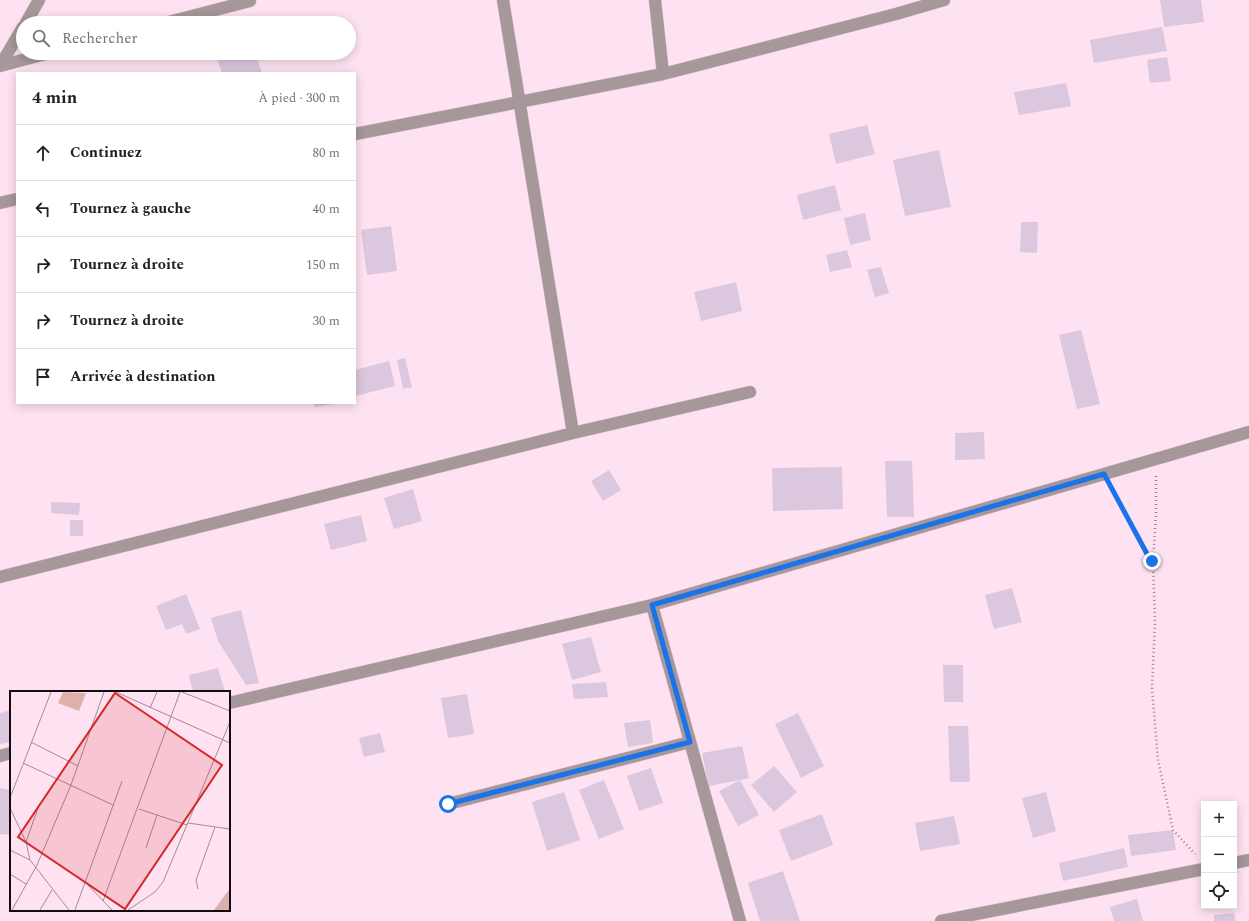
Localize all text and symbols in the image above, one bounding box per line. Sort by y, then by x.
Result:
search box [16,16,356,60]
icon: search [30,27,52,49]
text: Rechercher [62,27,137,50]
text: 4 min [32,85,77,111]
text: À pied · 300 m [258,88,340,108]
text: Continuez [70,141,142,164]
icon: ahead [32,142,54,164]
text: 80 m [313,143,340,163]
text: Tournez à gauche [70,197,191,220]
icon: left [32,198,54,220]
text: 40 m [313,199,340,219]
text: Tournez à droite [70,253,184,276]
icon: right [32,254,54,276]
text: 150 m [306,255,340,275]
text: Tournez à droite [70,309,184,332]
icon: right [32,310,54,332]
text: 30 m [313,311,340,331]
text: Arrivée à destination [70,365,216,388]
icon: arrive [32,366,54,388]
route end [1143,552,1161,570]
inset map [10,691,230,911]
route start [439,795,457,813]
map controls [1201,801,1237,909]
button: + [1201,801,1237,837]
button: − [1201,837,1237,873]
button: locate [1201,873,1237,909]

